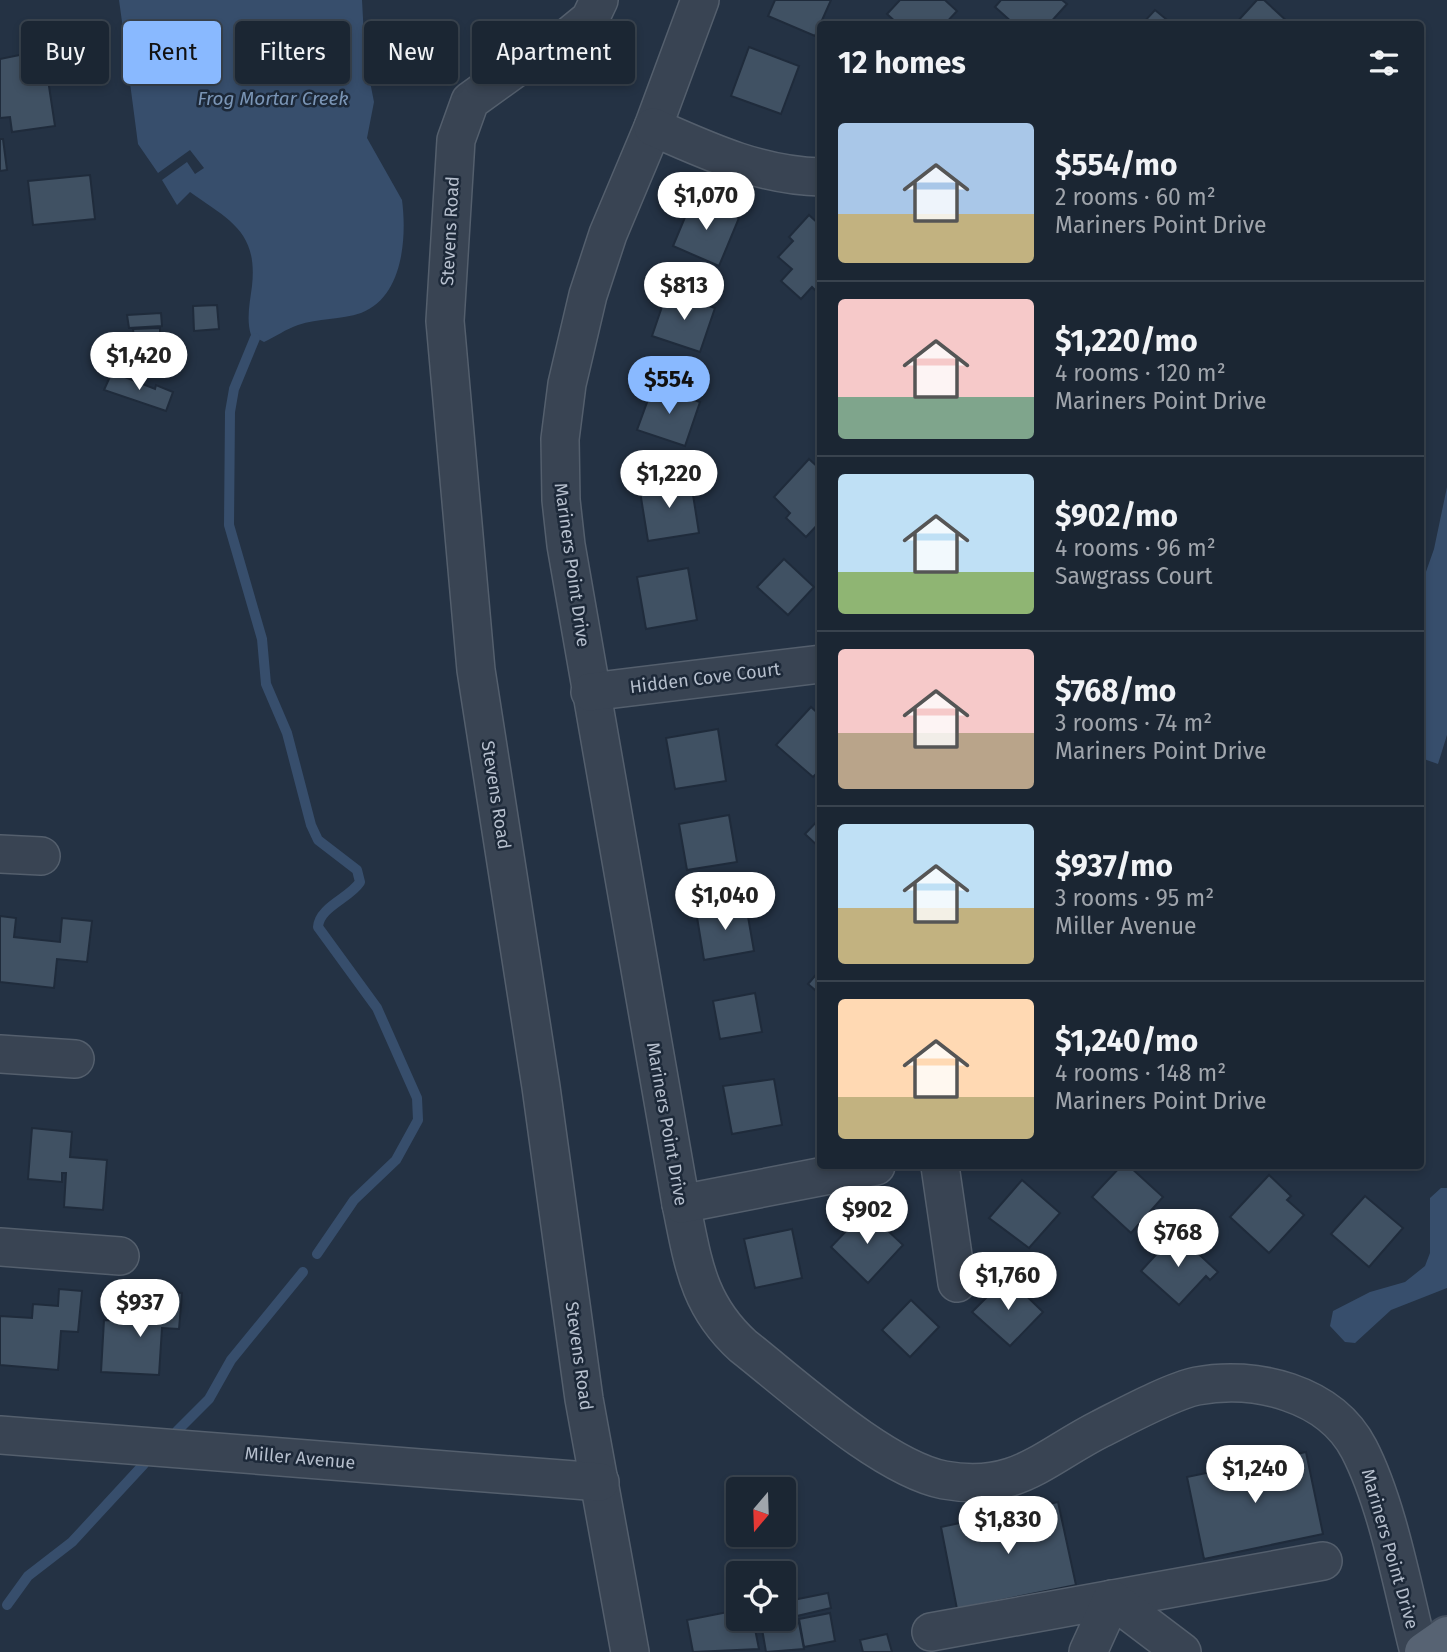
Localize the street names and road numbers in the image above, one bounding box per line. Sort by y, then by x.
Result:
street label: Stevens Road [436,176,464,286]
street label: Mariners Point Drive [550,481,594,649]
street label: Hidden Cove Court [628,658,782,698]
street label: Stevens Road [477,739,515,851]
street label: Mariners Point Drive [642,1041,692,1207]
street label: Stevens Road [560,1300,598,1412]
street label: Miller Avenue [244,1442,356,1474]
street label: Mariners Point Drive [1357,1466,1423,1632]

